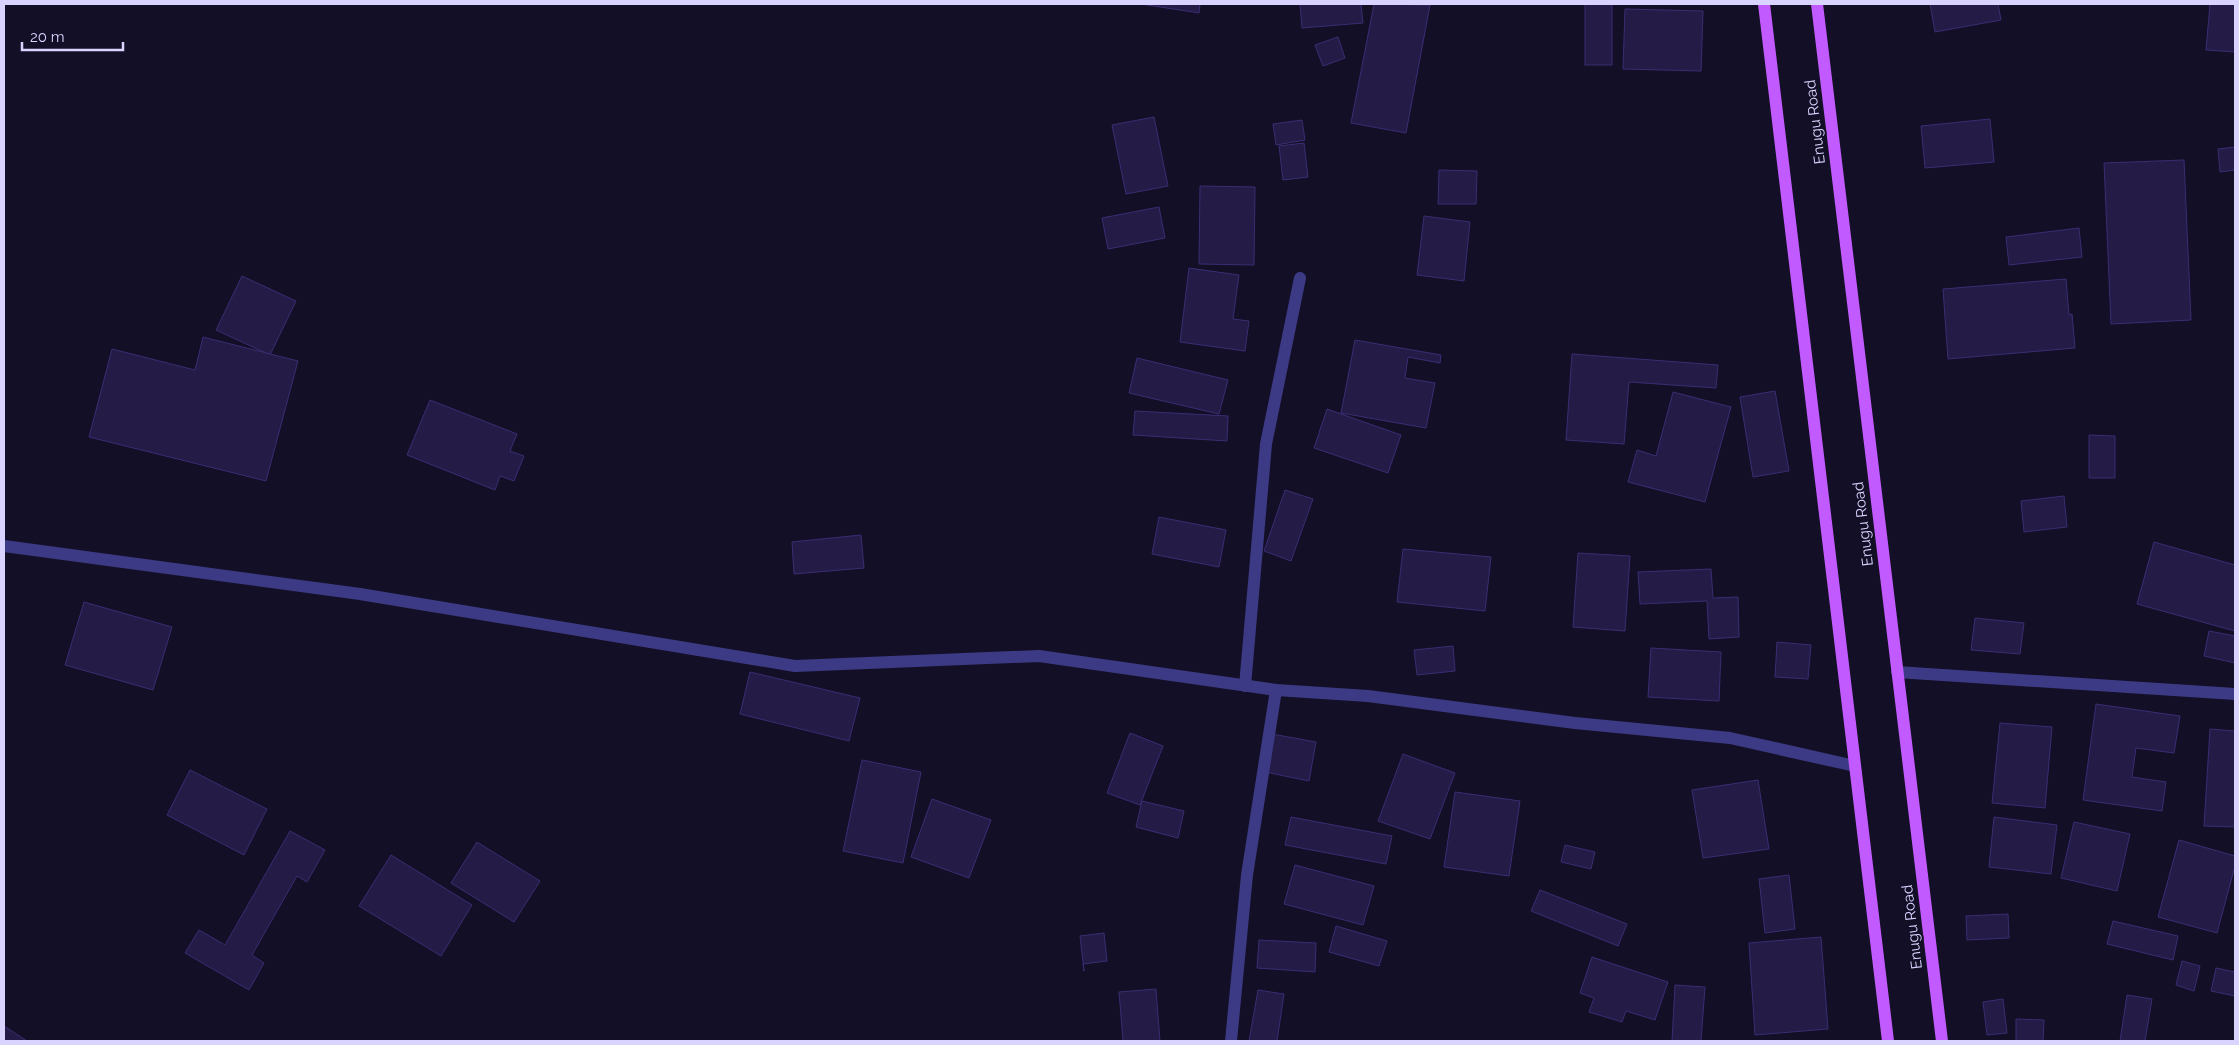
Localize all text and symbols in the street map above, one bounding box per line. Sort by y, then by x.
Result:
scale bar [22,20,124,52]
text: 20 m [30,28,65,46]
street label: Enugu Road [1801,79,1829,165]
street label: Enugu Road [1849,481,1877,567]
street label: Enugu Road [1898,884,1926,970]

